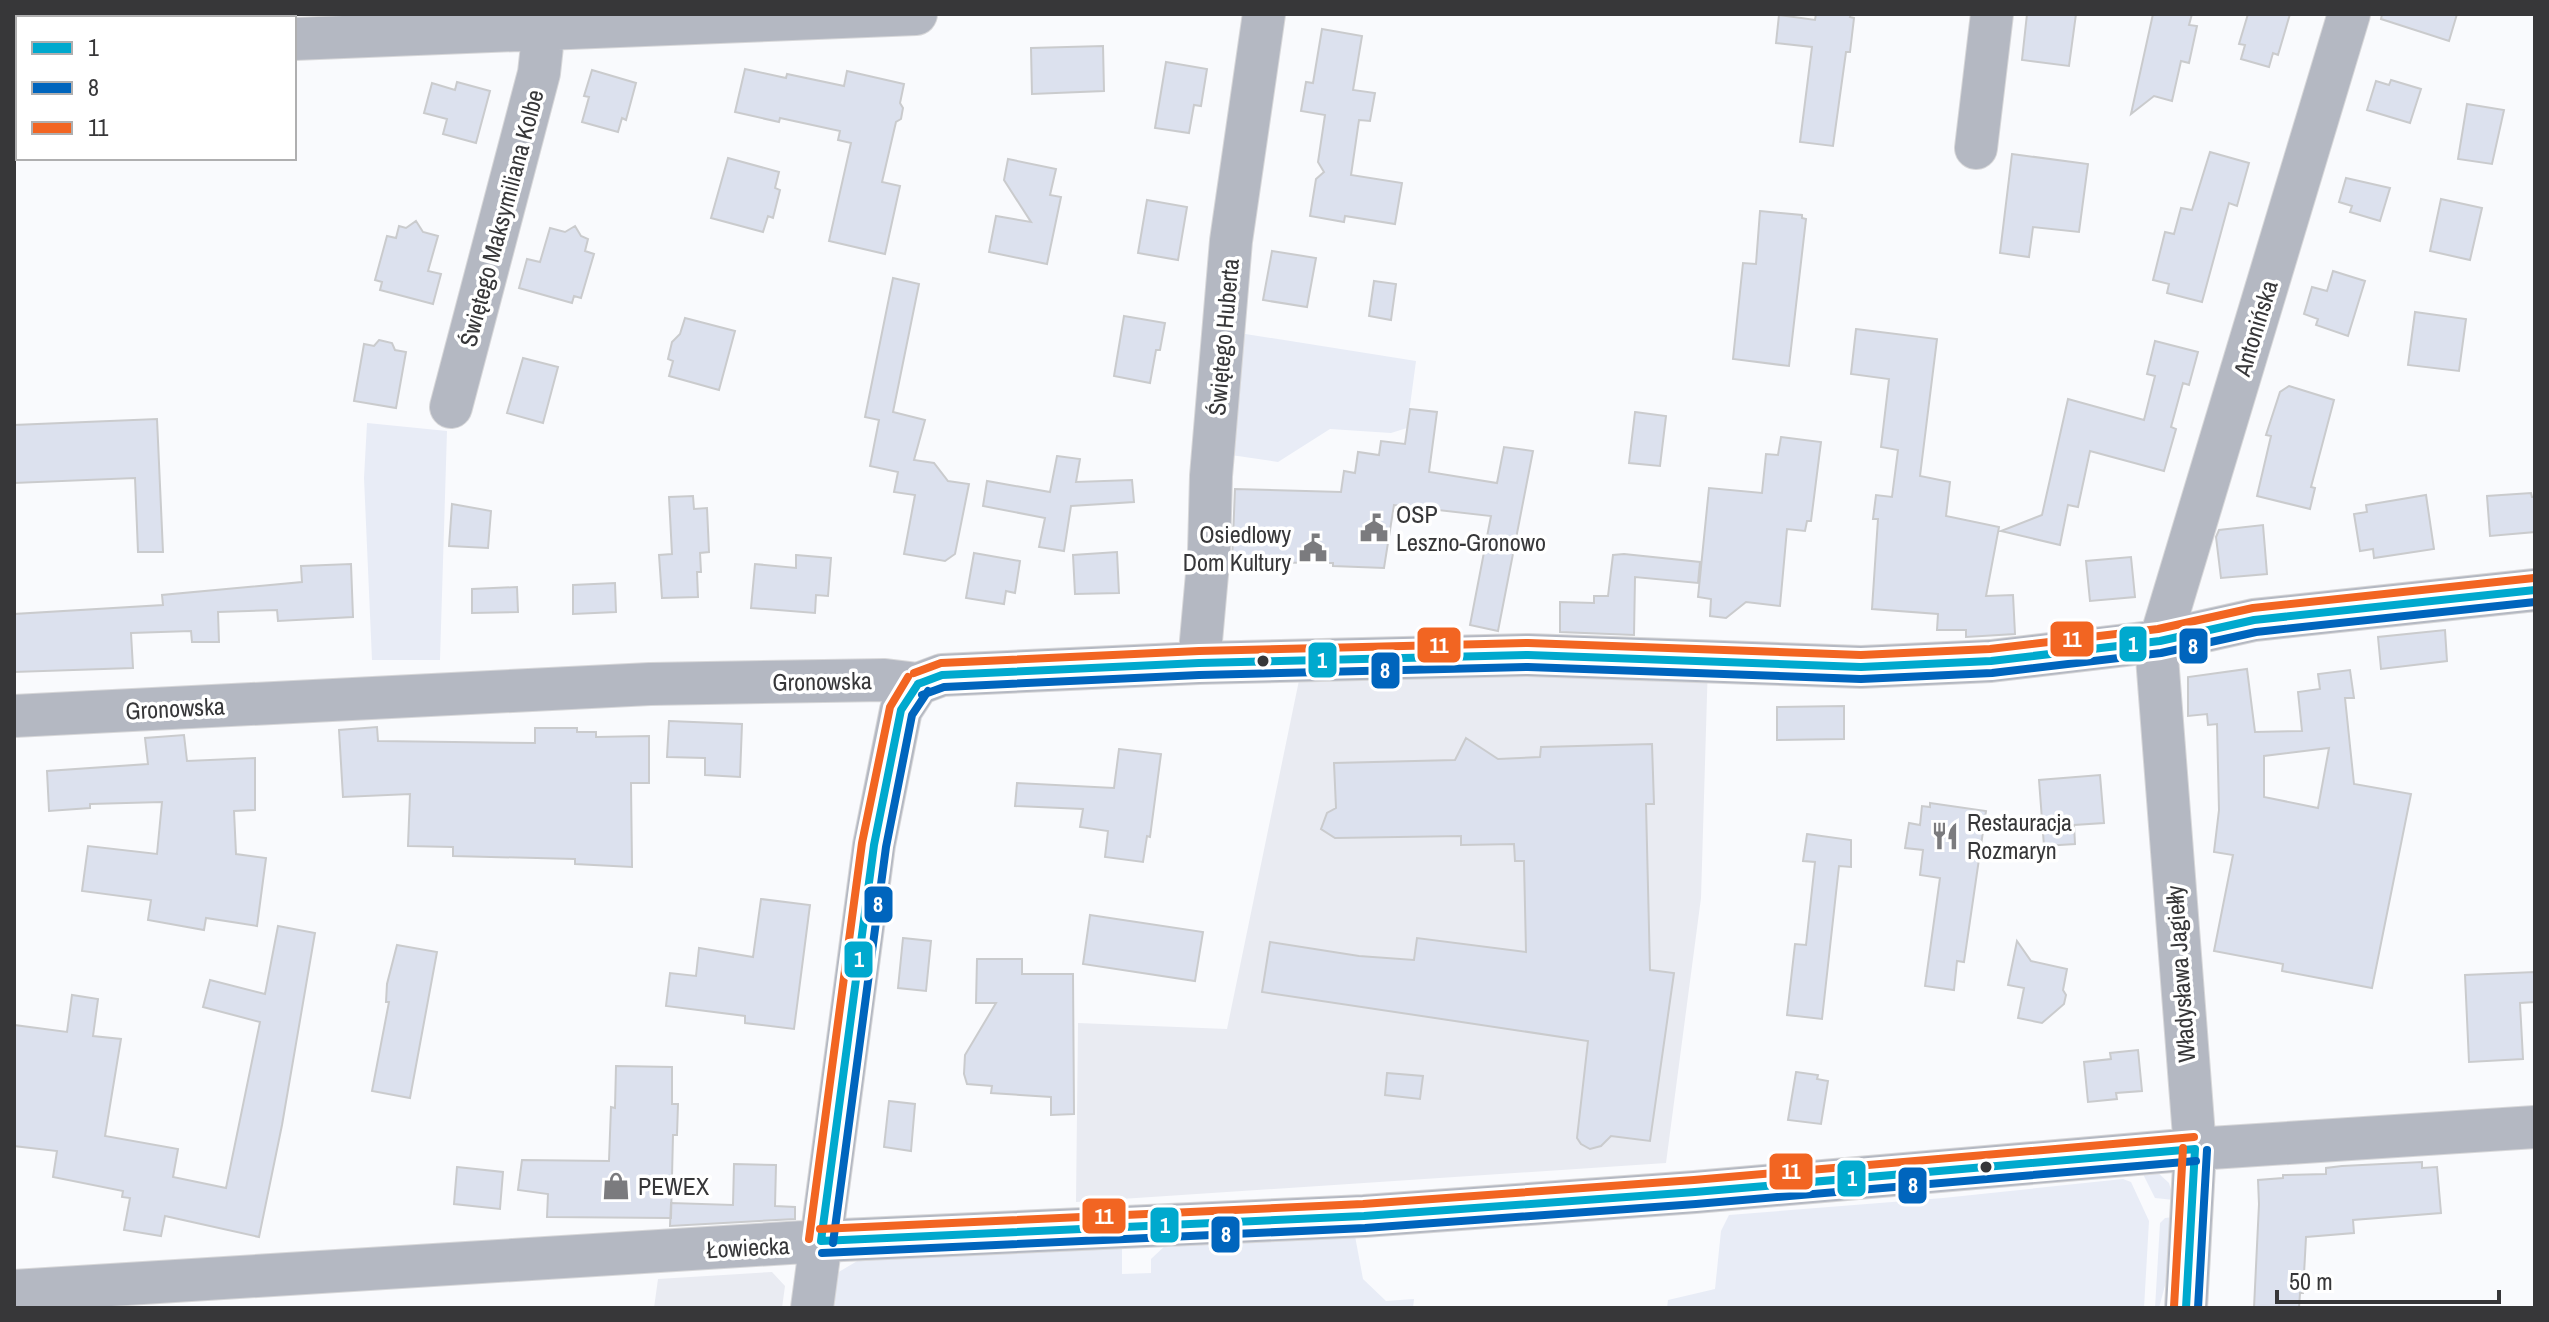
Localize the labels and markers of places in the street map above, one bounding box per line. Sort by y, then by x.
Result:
place label: OSP Leszno-Gronowo [1396,498,1546,558]
public building icon: OSP Leszno-Gronowo [1359,513,1389,543]
place label: Osiedlowy Dom Kultury [1183,518,1291,578]
public building icon: Osiedlowy Dom Kultury [1298,533,1328,563]
unlabelled marker [1255,653,1271,669]
place label: Restauracja Rozmaryn [1967,806,2072,866]
restaurant icon: Restauracja Rozmaryn [1930,821,1960,851]
unlabelled marker [1978,1159,1994,1175]
place label: PEWEX [638,1170,710,1202]
shop icon: PEWEX [601,1171,631,1201]

